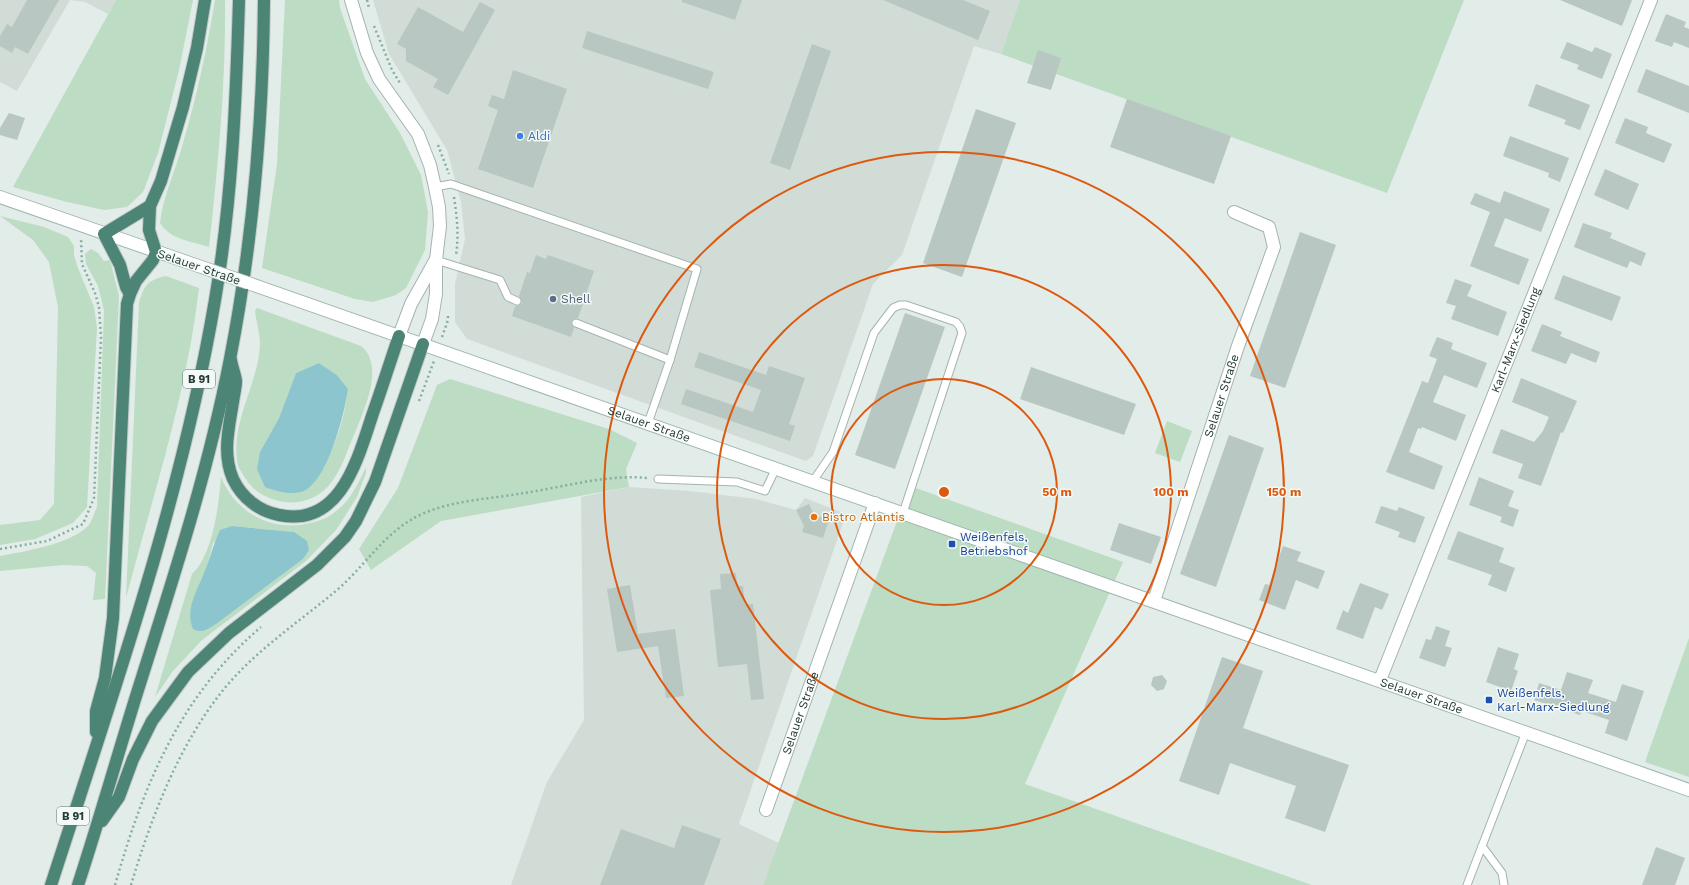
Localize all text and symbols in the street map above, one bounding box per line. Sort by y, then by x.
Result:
place label: Aldi [528,129,550,143]
marker: Aldi [515,131,525,141]
street label: Selauer Straße [156,246,242,288]
street label: Karl-Marx-Siedlung [1488,285,1543,395]
place label: Shell [561,292,591,306]
marker: Shell [548,294,558,304]
street label: Selauer Straße [1201,352,1242,439]
road number: B 91 [183,370,215,388]
street label: Selauer Straße [606,403,692,445]
centre of rings [937,485,951,499]
text: 50 m [1042,485,1072,499]
text: 100 m [1153,485,1189,499]
text: 150 m [1267,485,1301,499]
place label: Bistro Atlantis [822,510,905,524]
marker: Bistro Atlantis [809,512,819,522]
place label: Weißenfels, Betriebshof [960,530,1028,558]
marker: Weißenfels, Betriebshof [947,539,957,549]
street label: Selauer Straße [779,670,822,756]
street label: Selauer Straße [1378,675,1465,717]
place label: Weißenfels, Karl-Marx-Siedlung [1497,686,1610,714]
marker: Weißenfels, Karl-Marx-Siedlung [1484,695,1494,705]
road number: B 91 [57,807,89,825]

